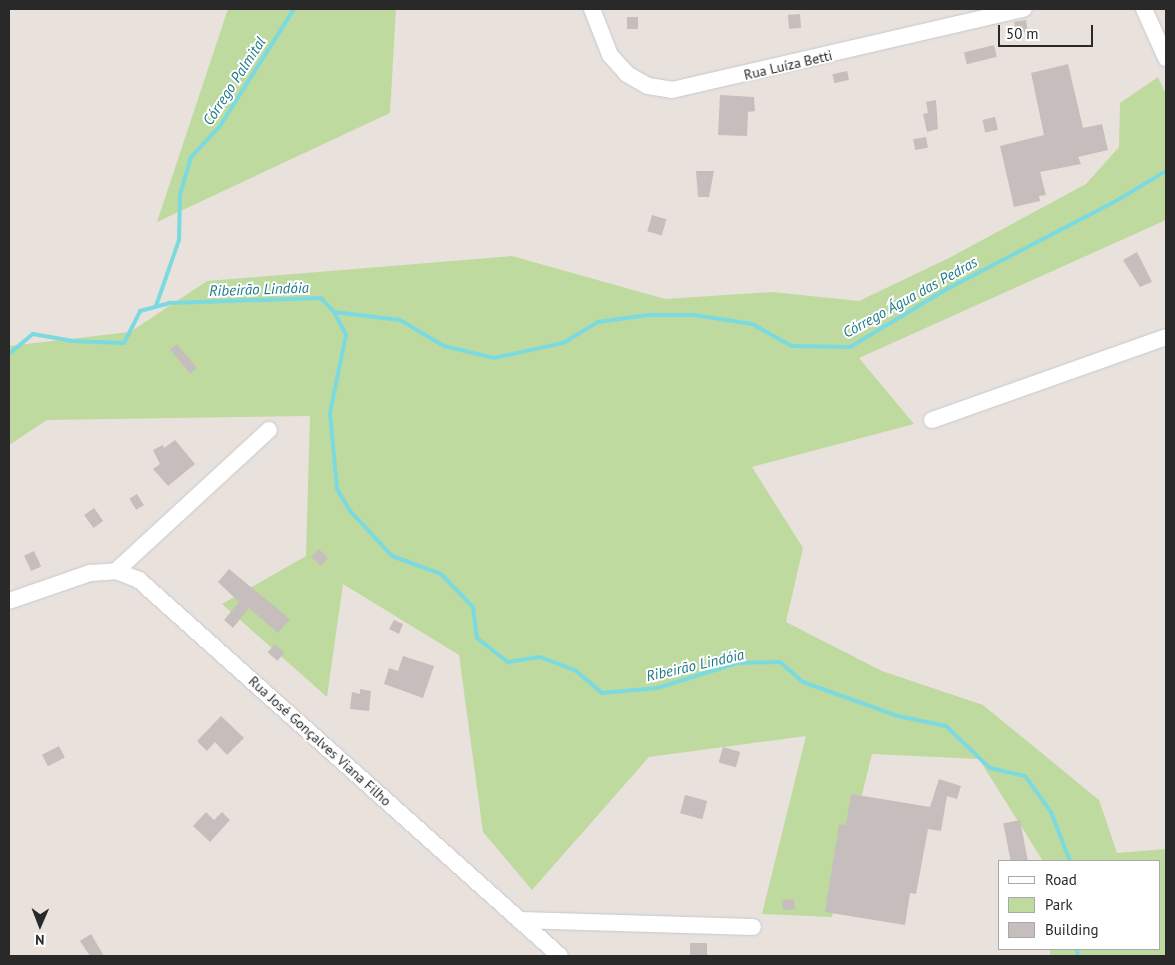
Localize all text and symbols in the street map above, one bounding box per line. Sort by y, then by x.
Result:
scale bar [1000,15,1095,47]
text: 50 m [1006,24,1039,43]
water label: Córrego Palmital [199,34,269,128]
street label: Rua Luíza Betti [742,47,834,83]
water label: Córrego Água das Pedras [839,252,981,342]
water label: Ribeirão Lindóia [209,278,309,300]
water label: Ribeirão Lindóia [644,645,746,685]
street label: Rua José Gonçalves Viana Filho [245,672,395,810]
legend [998,860,1160,950]
text: Road [1045,870,1077,889]
text: Park [1045,895,1073,914]
north arrow [15,900,65,950]
text: Building [1045,920,1099,939]
text: N [35,931,45,949]

